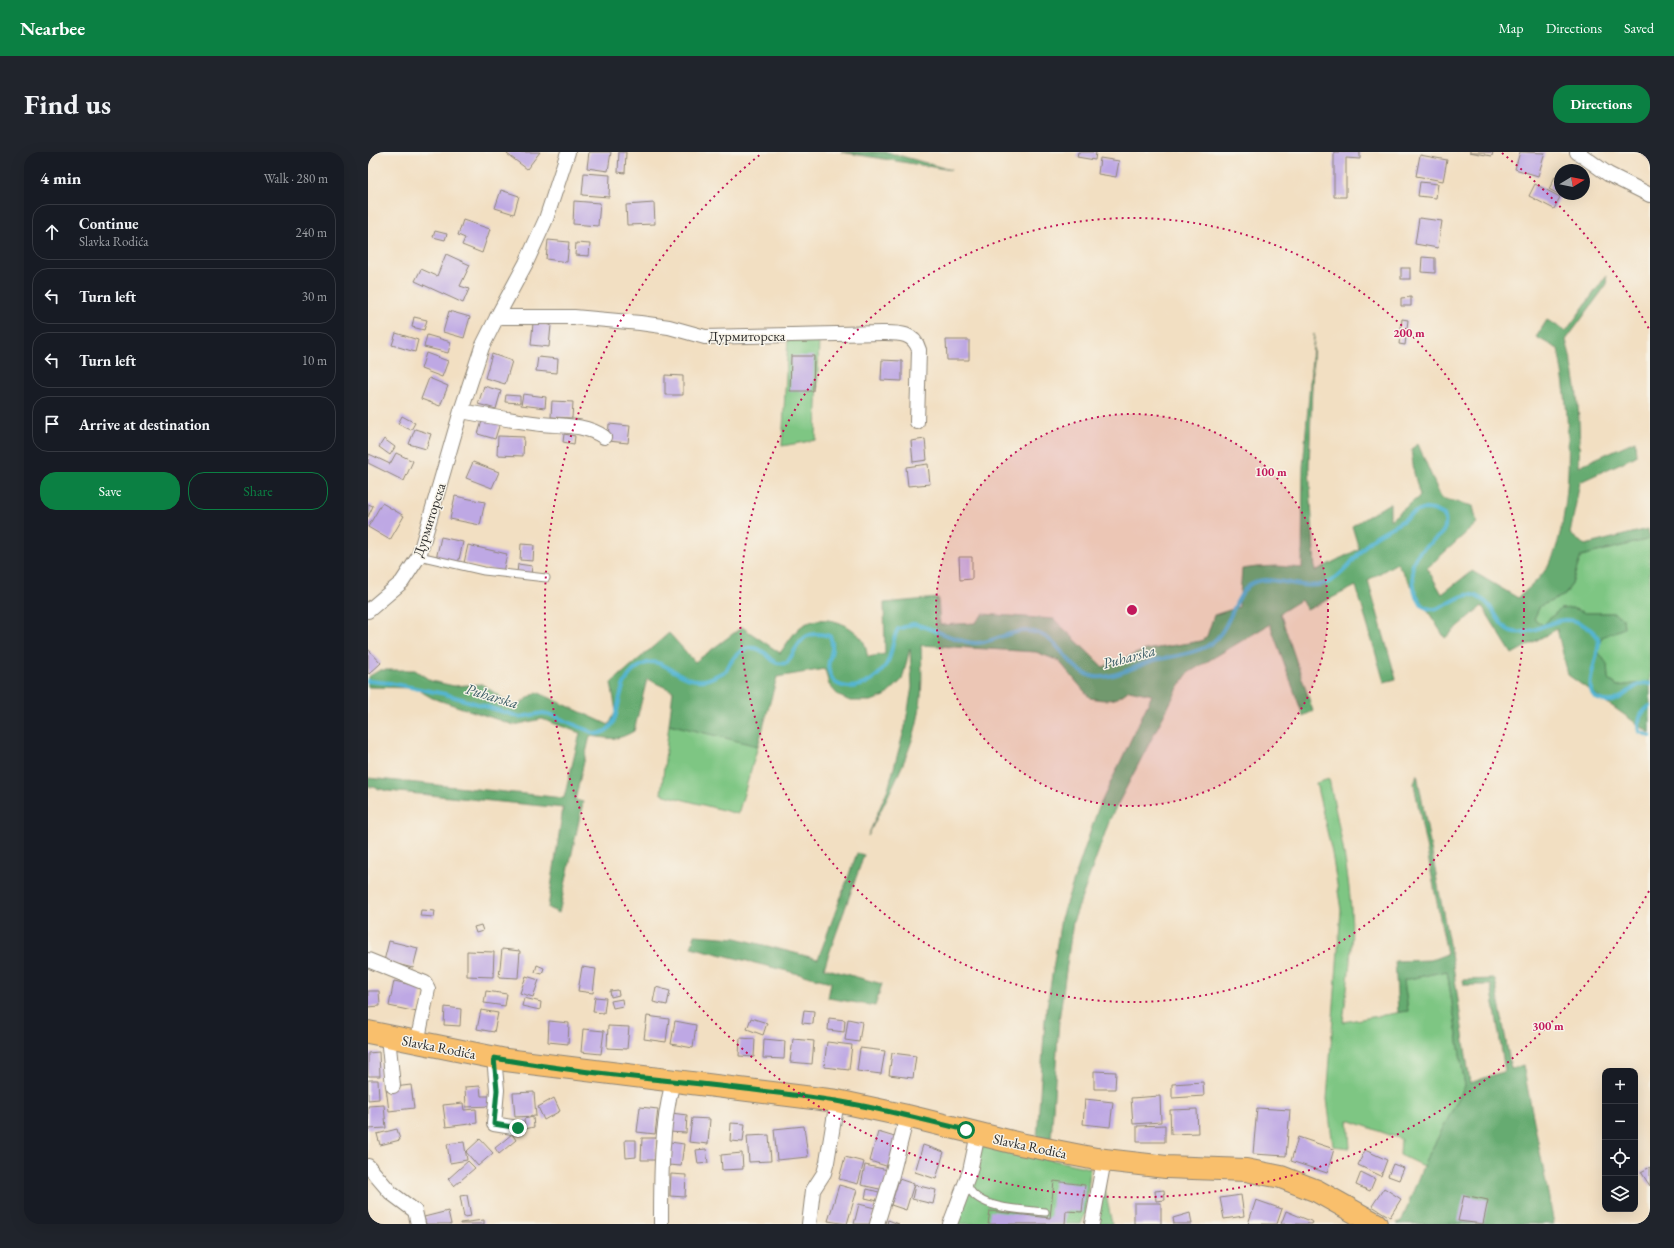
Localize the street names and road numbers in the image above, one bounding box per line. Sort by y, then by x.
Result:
street label: Дурмиторска [709,327,786,345]
street label: Дурмиторска [409,480,450,559]
street label: Slavka Rodića [401,1031,478,1063]
street label: Slavka Rodića [992,1129,1069,1163]

